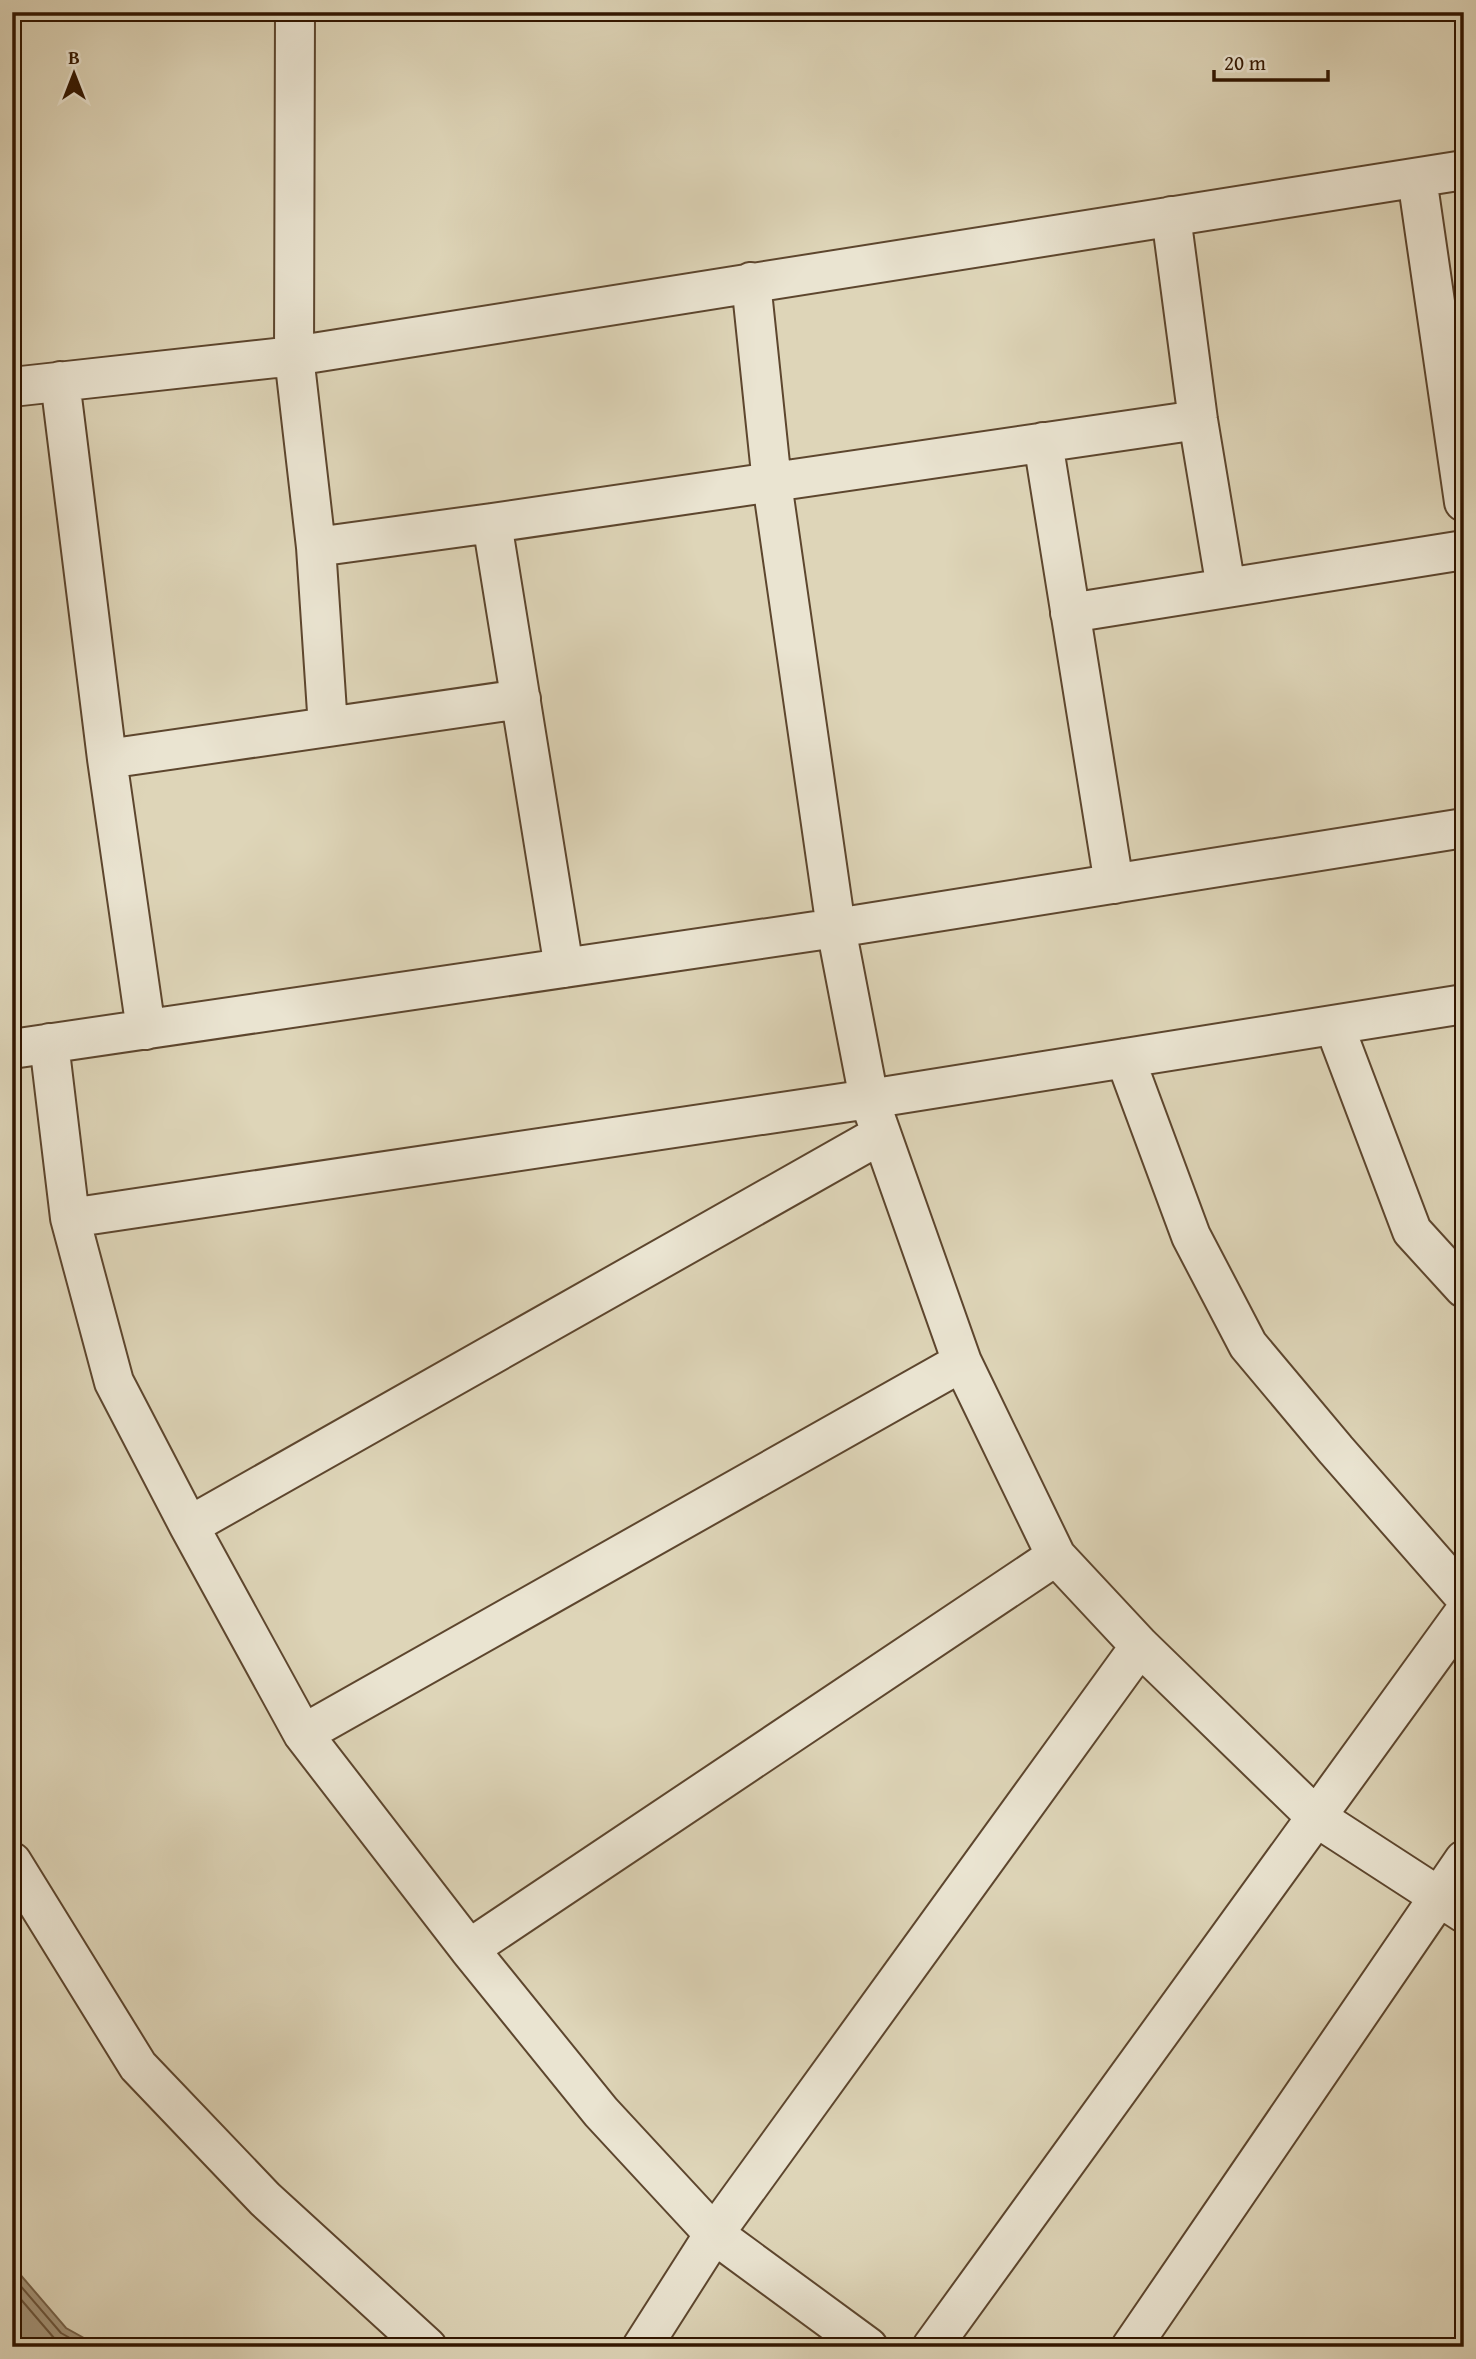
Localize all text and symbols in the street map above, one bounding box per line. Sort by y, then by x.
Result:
north arrow [38,38,108,108]
scale bar [1214,38,1327,82]
text: B [68,43,80,71]
text: 20 m [1224,47,1266,78]

